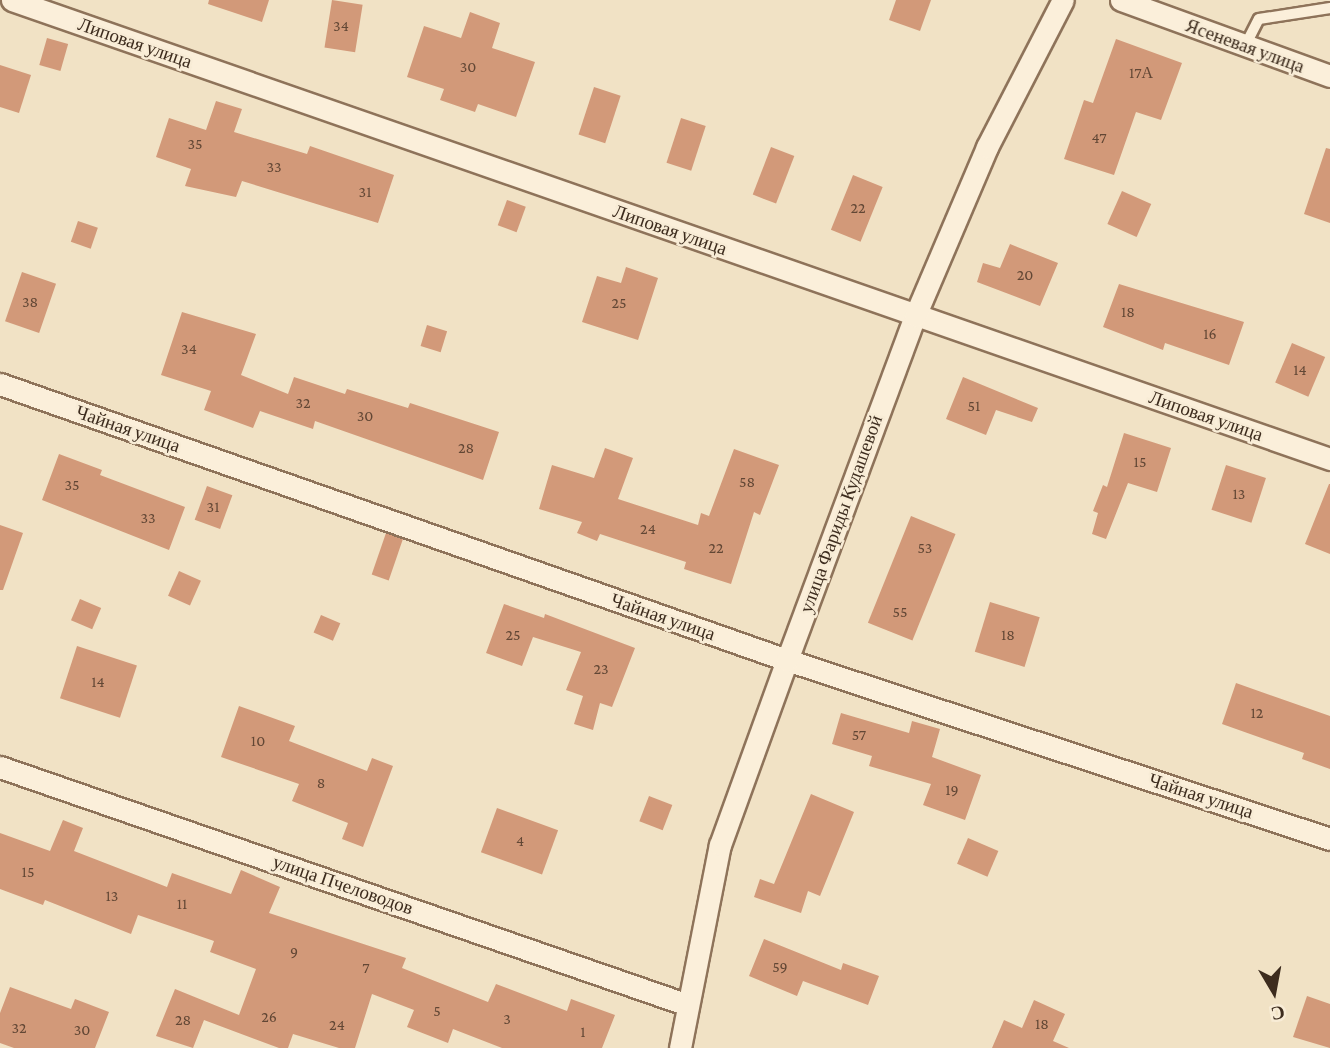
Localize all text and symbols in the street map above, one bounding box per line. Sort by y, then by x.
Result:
street label: Липовая улица [75,13,195,73]
street label: Ясеневая улица [1182,14,1308,78]
house number: 34 [333,16,349,36]
house number: 30 [460,57,476,77]
house number: 17А [1129,63,1153,83]
house number: 47 [1091,128,1107,148]
house number: 35 [187,134,203,154]
house number: 33 [266,157,282,177]
house number: 31 [359,182,371,202]
house number: 22 [850,198,866,218]
street label: Липовая улица [610,200,730,260]
house number: 20 [1017,265,1033,285]
house number: 38 [22,292,38,312]
house number: 25 [611,293,627,313]
house number: 18 [1121,302,1135,322]
house number: 16 [1203,324,1217,344]
house number: 34 [181,339,197,359]
house number: 14 [1293,360,1307,380]
street label: Липовая улица [1146,386,1266,446]
house number: 32 [295,393,311,413]
house number: 51 [968,396,980,416]
street label: Чайная улица [73,401,183,457]
house number: 30 [357,406,373,426]
street label: улица Фариды Кудашевой [795,412,887,616]
house number: 28 [458,438,474,458]
house number: 15 [1134,452,1146,472]
house number: 58 [739,472,755,492]
house number: 35 [64,475,80,495]
house number: 13 [1233,484,1245,504]
house number: 31 [207,497,219,517]
house number: 33 [140,508,156,528]
house number: 24 [640,519,656,539]
house number: 22 [708,538,724,558]
house number: 53 [918,538,932,558]
street label: Чайная улица [608,589,718,645]
house number: 55 [893,602,907,622]
house number: 25 [505,625,521,645]
house number: 18 [1001,625,1015,645]
house number: 23 [593,659,609,679]
house number: 14 [91,672,105,692]
house number: 12 [1251,703,1263,723]
house number: 57 [852,725,866,745]
house number: 10 [251,731,265,751]
street label: Чайная улица [1146,768,1256,824]
house number: 8 [317,773,325,793]
house number: 19 [945,780,959,800]
house number: 4 [516,831,524,851]
street label: улица Пчеловодов [270,850,416,920]
house number: 15 [22,862,34,882]
house number: 13 [106,886,118,906]
house number: 11 [177,894,187,914]
house number: 9 [290,942,298,962]
house number: 59 [772,957,788,977]
north arrow [1239,957,1309,1027]
house number: 7 [362,958,370,978]
house number: 5 [433,1001,441,1021]
text: С [1269,1002,1286,1025]
house number: 26 [261,1007,277,1027]
house number: 3 [503,1009,511,1029]
house number: 28 [175,1010,191,1030]
house number: 18 [1035,1014,1049,1034]
house number: 24 [329,1015,345,1035]
house number: 32 [11,1018,27,1038]
house number: 30 [74,1020,90,1040]
house number: 1 [580,1022,586,1042]

